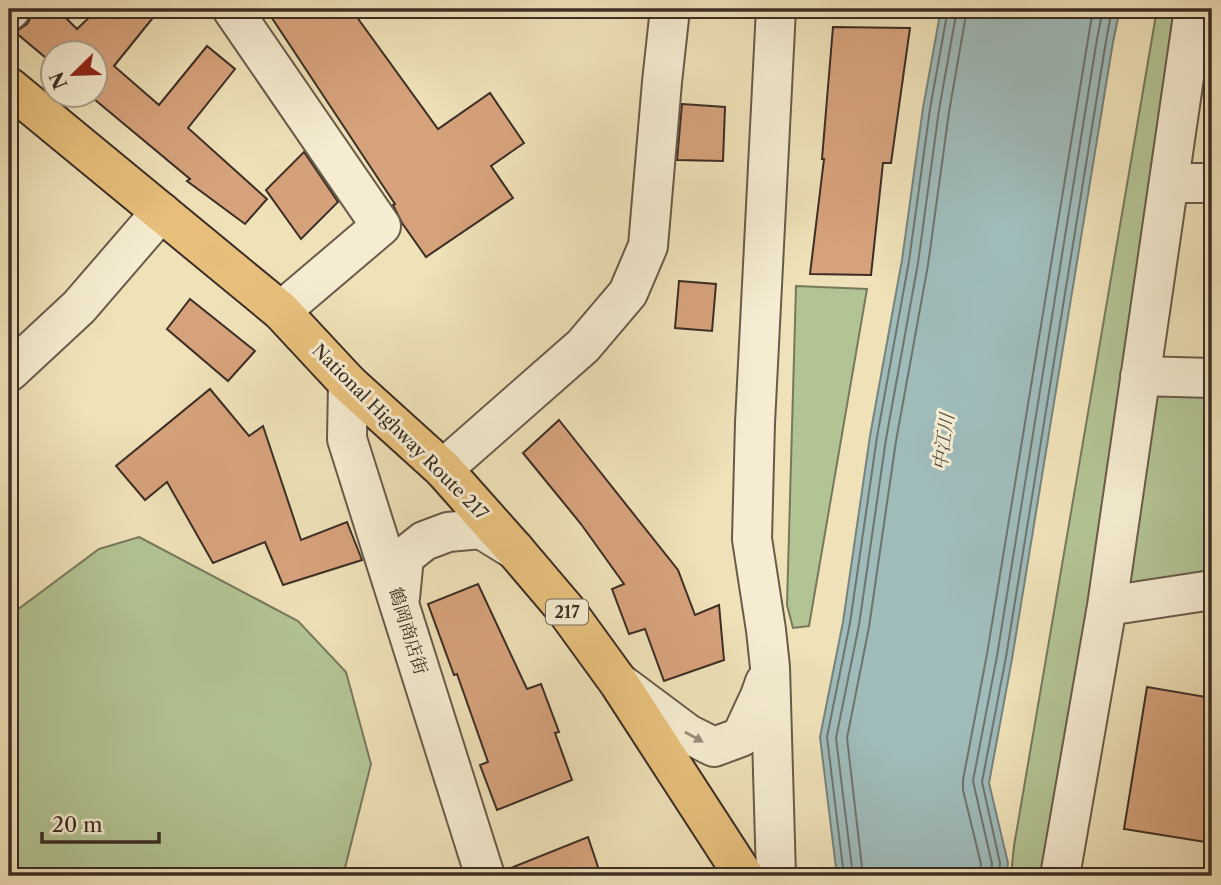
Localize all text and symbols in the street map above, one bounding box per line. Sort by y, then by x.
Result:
north arrow [38,38,108,108]
text: N [45,68,73,93]
street label: National Highway Route 217 [307,339,493,525]
water label: 中江川 [928,410,959,472]
street label: 鶴岡商店街 [384,585,432,677]
road number: 217 [546,600,588,624]
one-way arrow [685,731,704,743]
scale bar [42,801,159,845]
text: 20 m [52,812,103,837]

